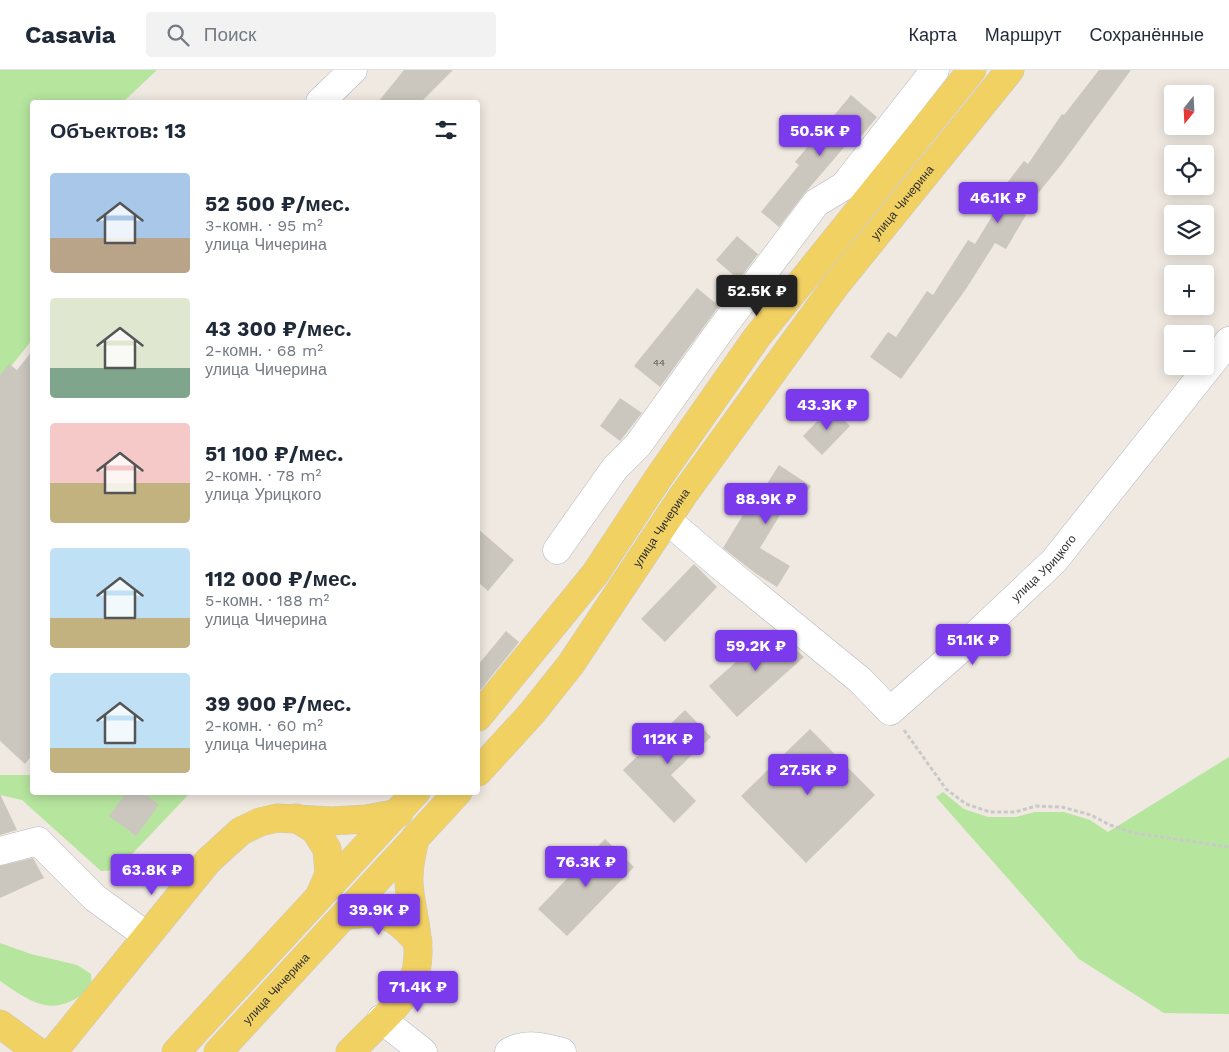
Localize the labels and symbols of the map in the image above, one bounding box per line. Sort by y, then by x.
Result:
north arrow [1164,85,1214,135]
pin: 50.5K ₽ [774,114,866,157]
street label: улица Чичерина [868,162,937,243]
pin: 46.1K ₽ [952,182,1044,224]
pin: 52.5K ₽ [711,274,803,317]
house number: 44 [653,357,665,368]
pin: 43.3K ₽ [781,388,873,431]
pin: 88.9K ₽ [720,482,812,525]
street label: улица Чичерина [630,486,693,570]
street label: улица Урицкого [1009,532,1079,604]
pin: 51.1K ₽ [927,624,1019,666]
pin: 59.2K ₽ [710,630,802,672]
pin: 112K ₽ [627,722,709,765]
pin: 27.5K ₽ [762,754,854,796]
pin: 76.3K ₽ [540,846,632,888]
pin: 63.8K ₽ [106,854,198,896]
pin: 39.9K ₽ [333,894,425,936]
street label: улица Чичерина [240,950,313,1027]
pin: 71.4K ₽ [372,970,464,1013]

